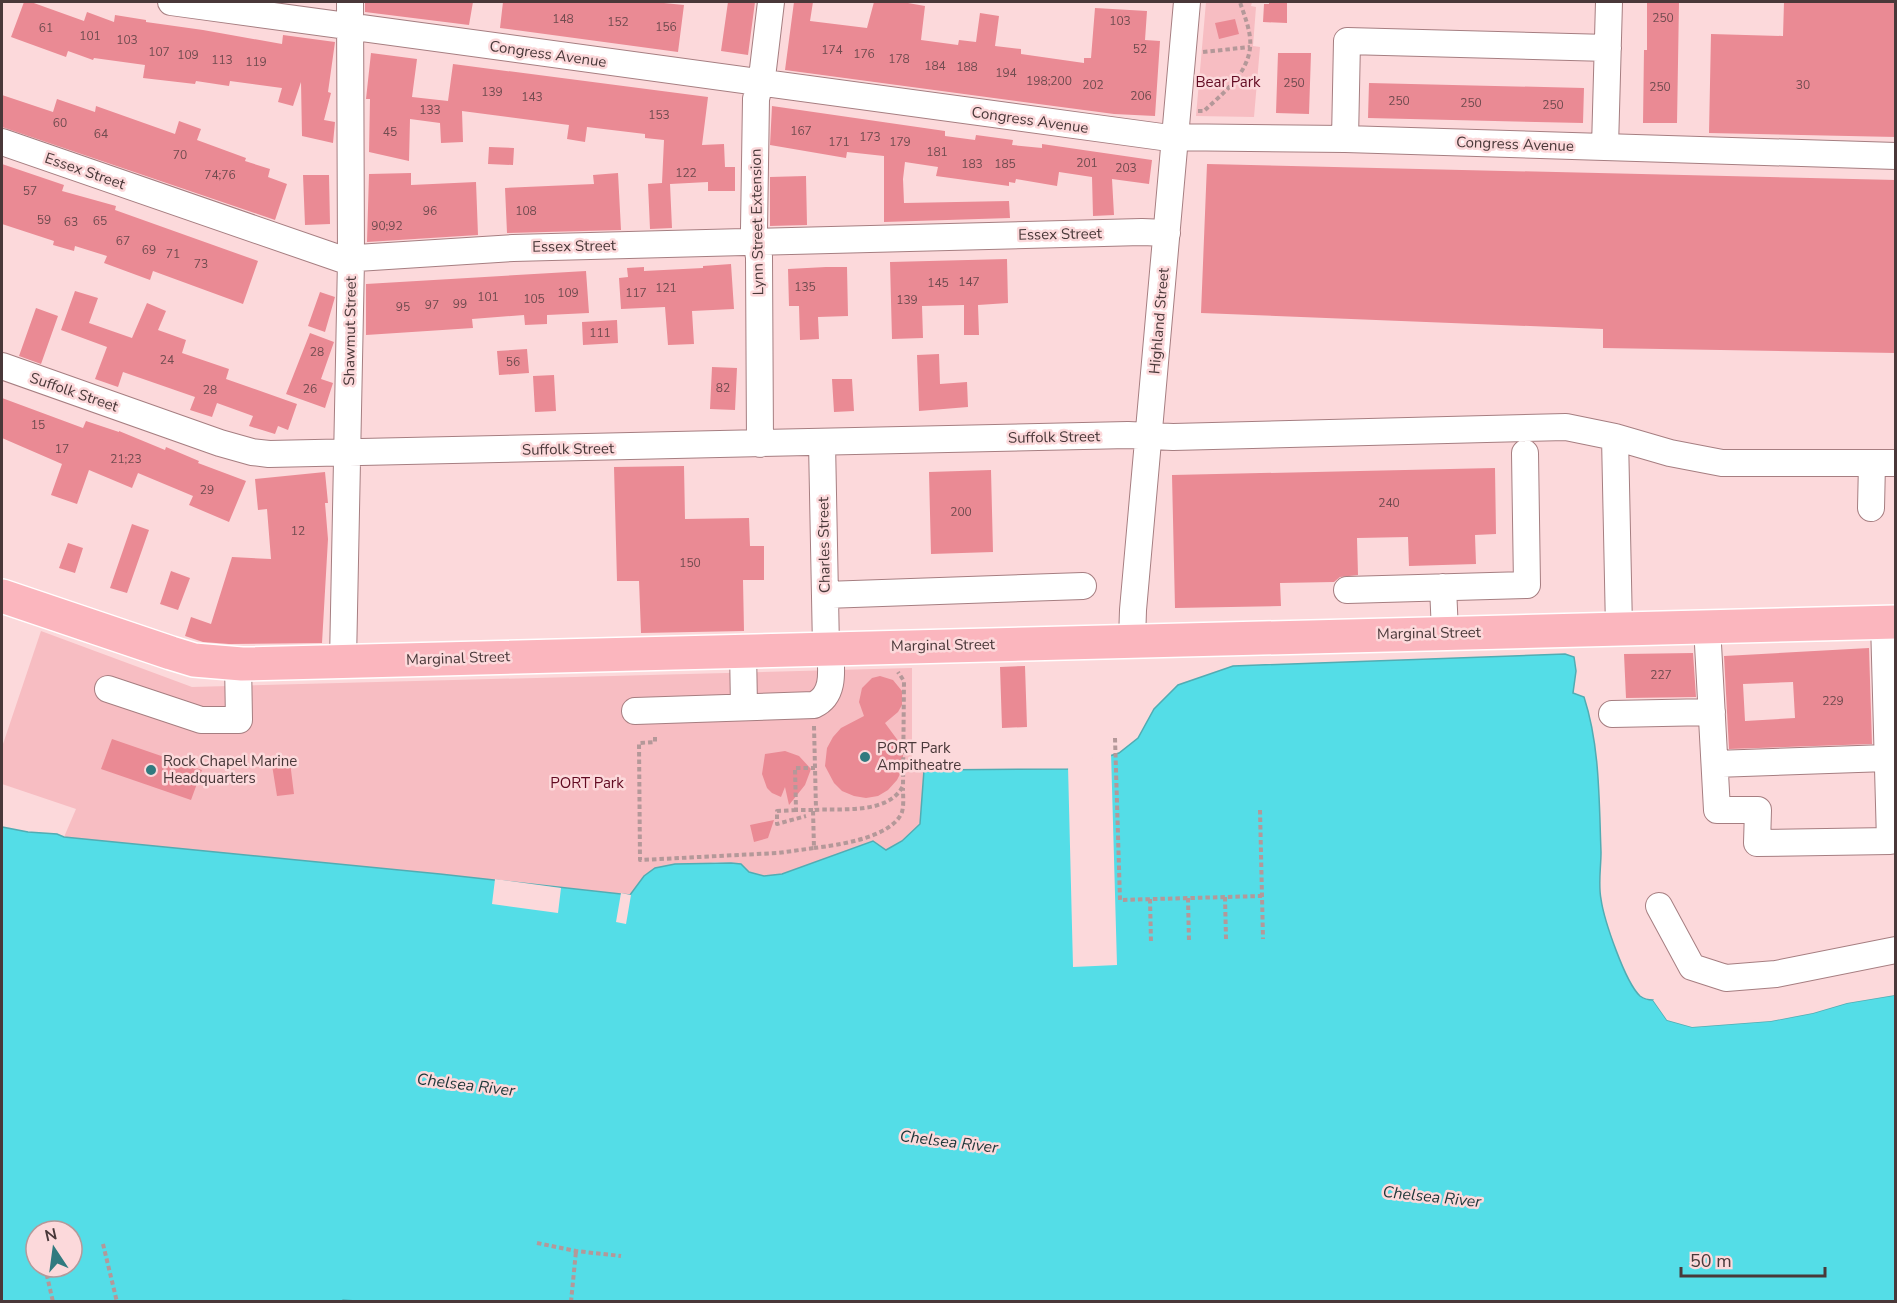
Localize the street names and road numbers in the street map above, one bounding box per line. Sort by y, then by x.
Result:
street label: Congress Avenue [488,36,608,72]
street label: Congress Avenue [970,102,1090,138]
street label: Congress Avenue [1456,132,1574,156]
street label: Essex Street [42,148,129,194]
street label: Lynn Street Extension [746,148,768,296]
street label: Essex Street [1018,223,1103,245]
street label: Essex Street [532,235,617,257]
street label: Highland Street [1144,266,1174,375]
street label: Shawmut Street [339,275,361,386]
street label: Suffolk Street [27,368,122,417]
street label: Suffolk Street [1008,426,1101,448]
street label: Suffolk Street [522,438,615,460]
street label: Charles Street [813,496,835,593]
street label: Marginal Street [1377,622,1482,644]
street label: Marginal Street [891,634,996,656]
street label: Marginal Street [406,646,511,670]

